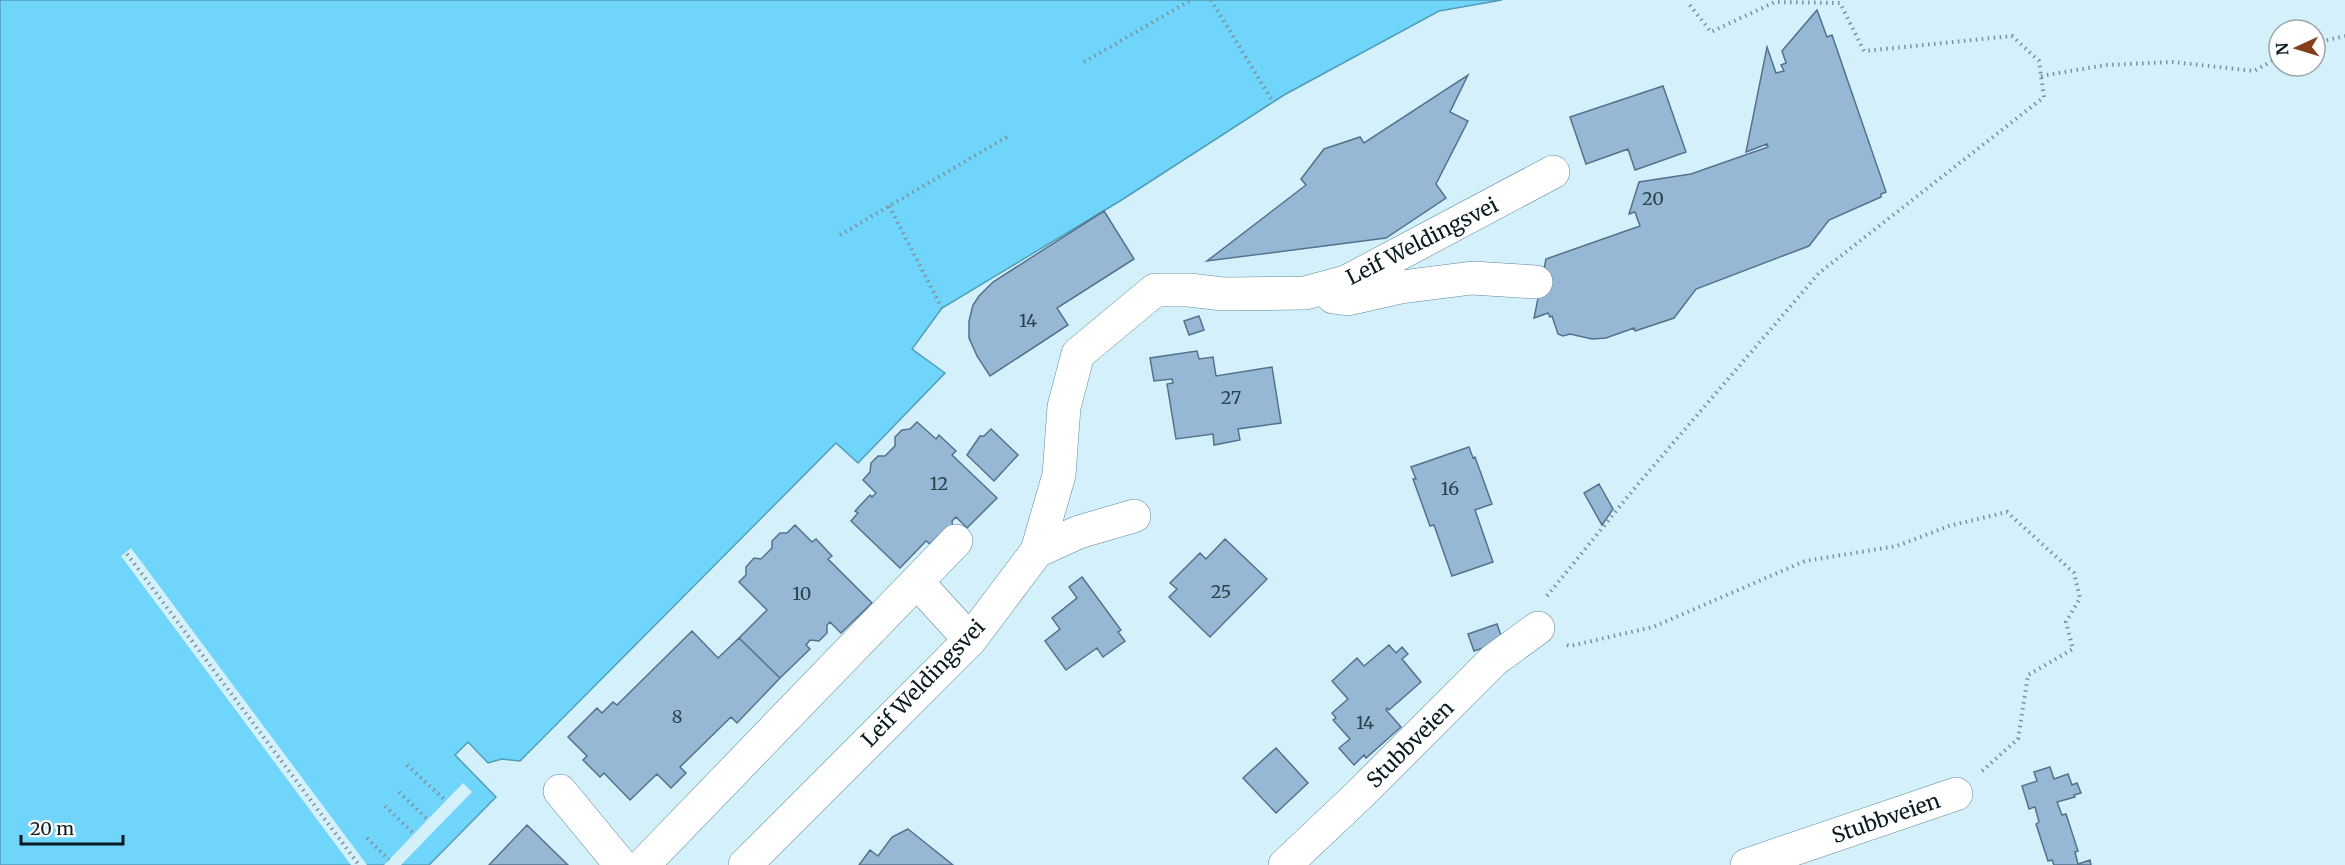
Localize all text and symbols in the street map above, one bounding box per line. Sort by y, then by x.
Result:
north arrow [2267,18,2327,78]
text: N [2272,42,2292,56]
house number: 20 [1642,187,1664,210]
street label: Leif Weldingsvei [1342,191,1503,291]
house number: 14 [1019,309,1037,332]
house number: 27 [1221,386,1241,409]
house number: 12 [930,472,948,495]
house number: 16 [1441,477,1459,500]
house number: 25 [1211,580,1231,603]
house number: 10 [793,582,811,605]
street label: Leif Weldingsvei [855,613,991,752]
street label: Stubbveien [1361,695,1459,793]
house number: 8 [672,705,682,728]
house number: 14 [1356,711,1374,734]
street label: Stubbveien [1828,787,1944,849]
scale bar [21,808,123,846]
text: 20 m [30,817,74,840]

